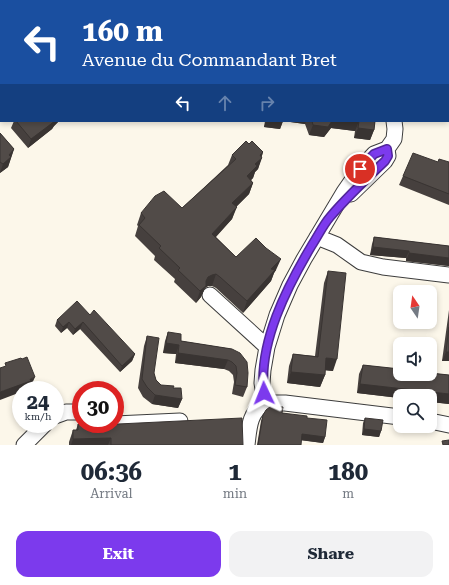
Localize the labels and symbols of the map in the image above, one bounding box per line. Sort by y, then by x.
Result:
pin [343,152,377,186]
north arrow [393,285,437,329]
position arrow [243,372,285,414]
speed limit sign: 30 [72,381,124,433]

